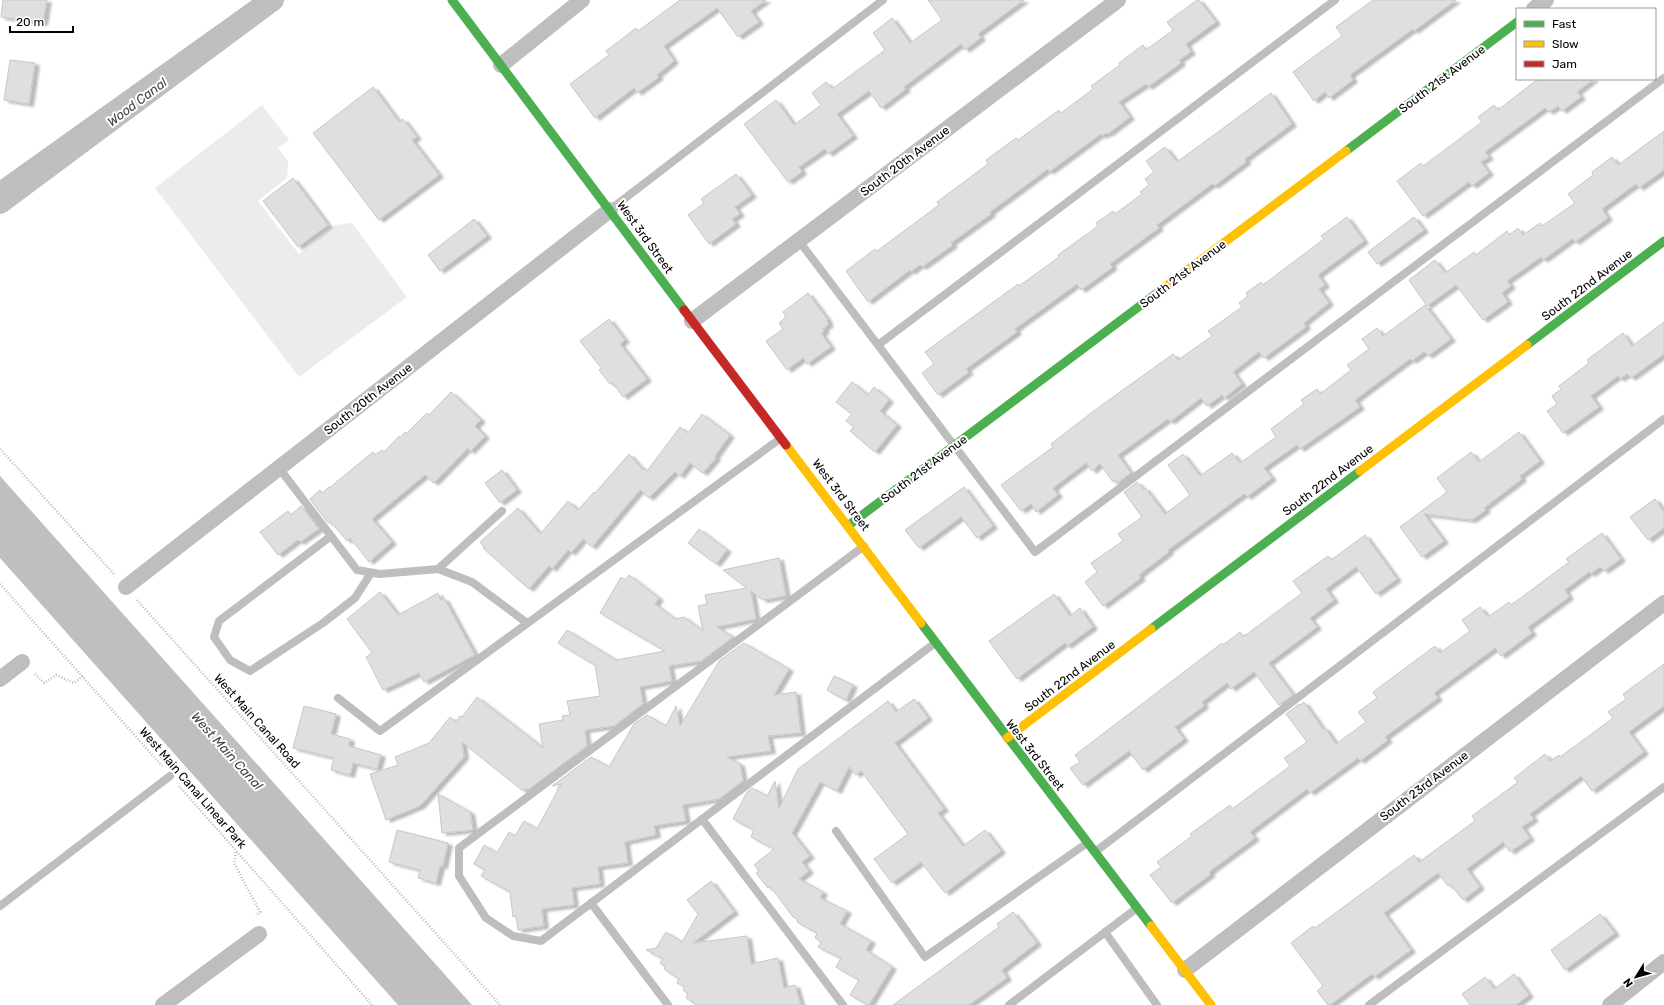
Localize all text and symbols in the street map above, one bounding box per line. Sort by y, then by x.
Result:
scale bar [10,8,73,34]
legend [1516,8,1656,80]
text: 20 m [16,15,44,29]
text: Fast [1552,17,1576,31]
text: Slow [1552,37,1579,51]
street label: South 21st Avenue [1396,42,1488,116]
text: Jam [1552,57,1577,71]
water label: Wood Canal [104,74,170,129]
street label: South 20th Avenue [858,123,952,199]
street label: West 3rd Street [614,198,676,276]
street label: South 21st Avenue [1137,237,1229,311]
street label: South 22nd Avenue [1539,246,1635,324]
street label: South 20th Avenue [321,360,415,438]
street label: South 21st Avenue [878,432,970,506]
street label: South 22nd Avenue [1280,441,1376,519]
street label: West 3rd Street [809,456,873,534]
street label: South 22nd Avenue [1022,637,1118,715]
street label: West Main Canal Road [211,671,303,771]
water label: West Main Canal [188,709,266,793]
street label: West 3rd Street [1003,717,1067,794]
street label: West Main Canal Linear Park [137,725,250,852]
street label: South 23rd Avenue [1377,748,1471,824]
north arrow [1616,957,1656,997]
text: N [1621,976,1636,990]

